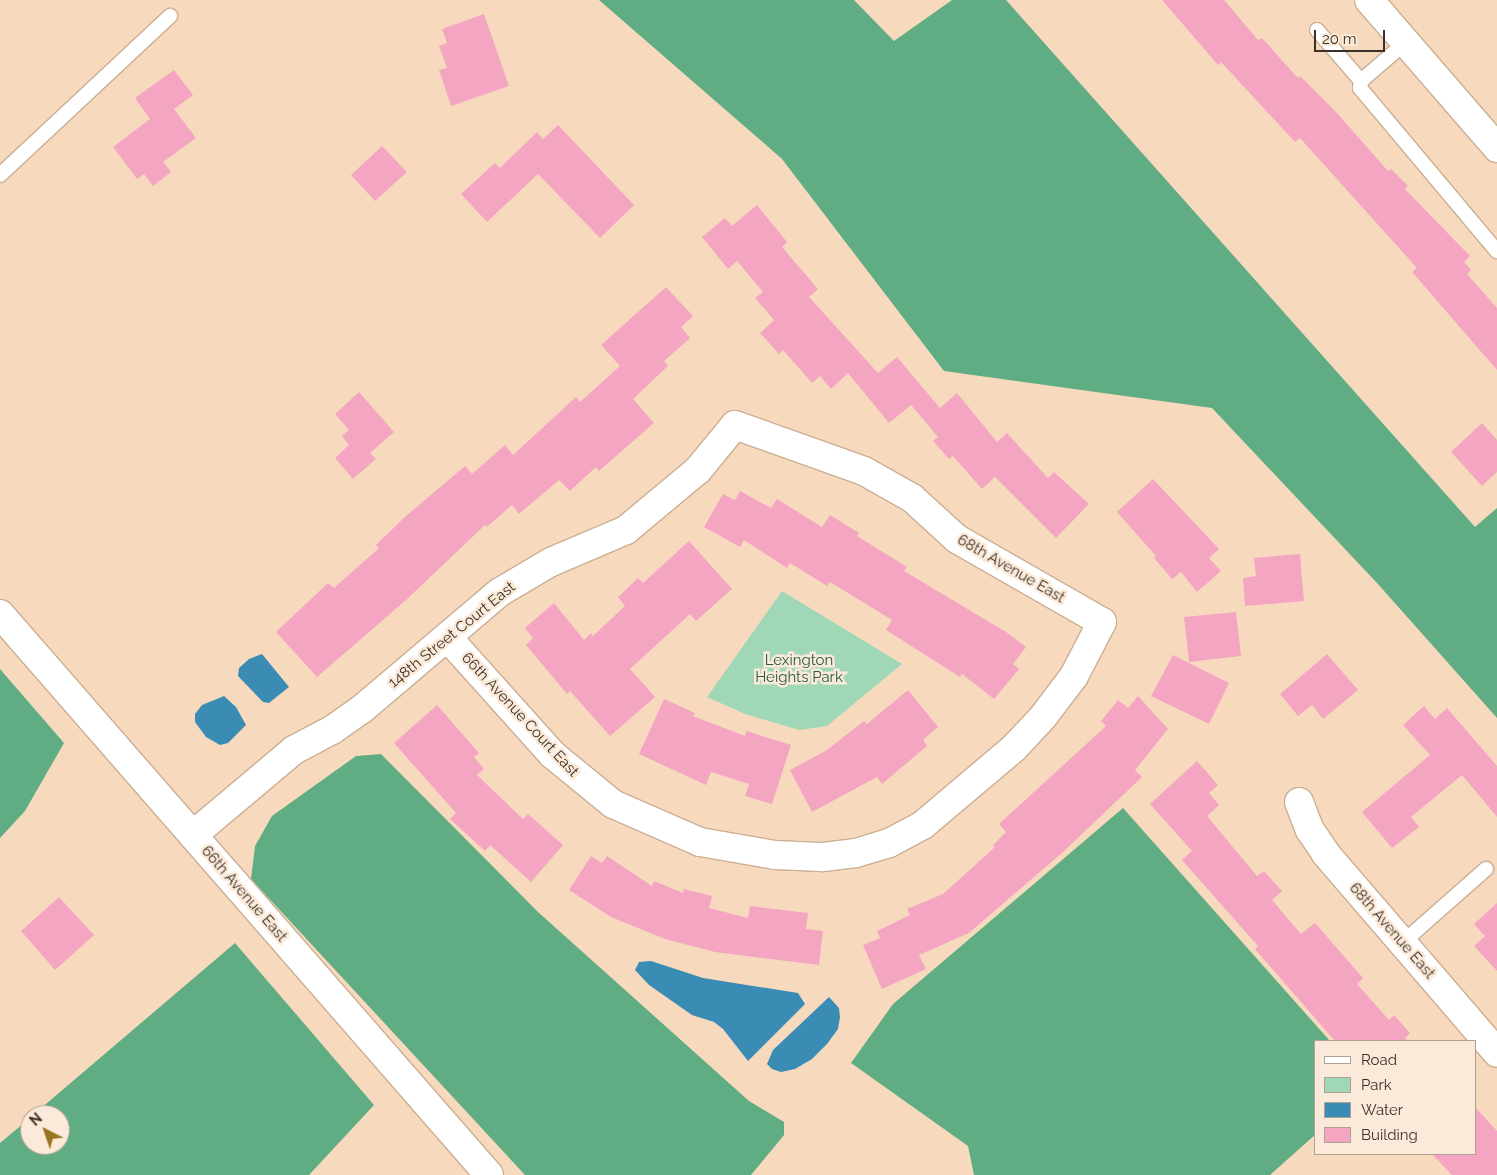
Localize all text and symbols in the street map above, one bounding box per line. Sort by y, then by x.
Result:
scale bar [1317,20,1388,52]
text: 20 m [1322,30,1357,48]
street label: 68th Avenue East [954,531,1068,607]
street label: 148th Street Court East [385,578,519,692]
street label: 66th Avenue Court East [458,649,582,781]
park label: Lexington Heights Park [755,651,843,686]
street label: 66th Avenue East [197,842,291,946]
street label: 68th Avenue East [1345,879,1439,983]
legend [1314,1040,1477,1155]
text: Road [1361,1051,1397,1069]
text: Park [1361,1076,1392,1094]
text: Water [1361,1101,1403,1119]
north arrow [20,1105,70,1155]
text: N [27,1110,45,1129]
text: Building [1361,1126,1418,1144]

